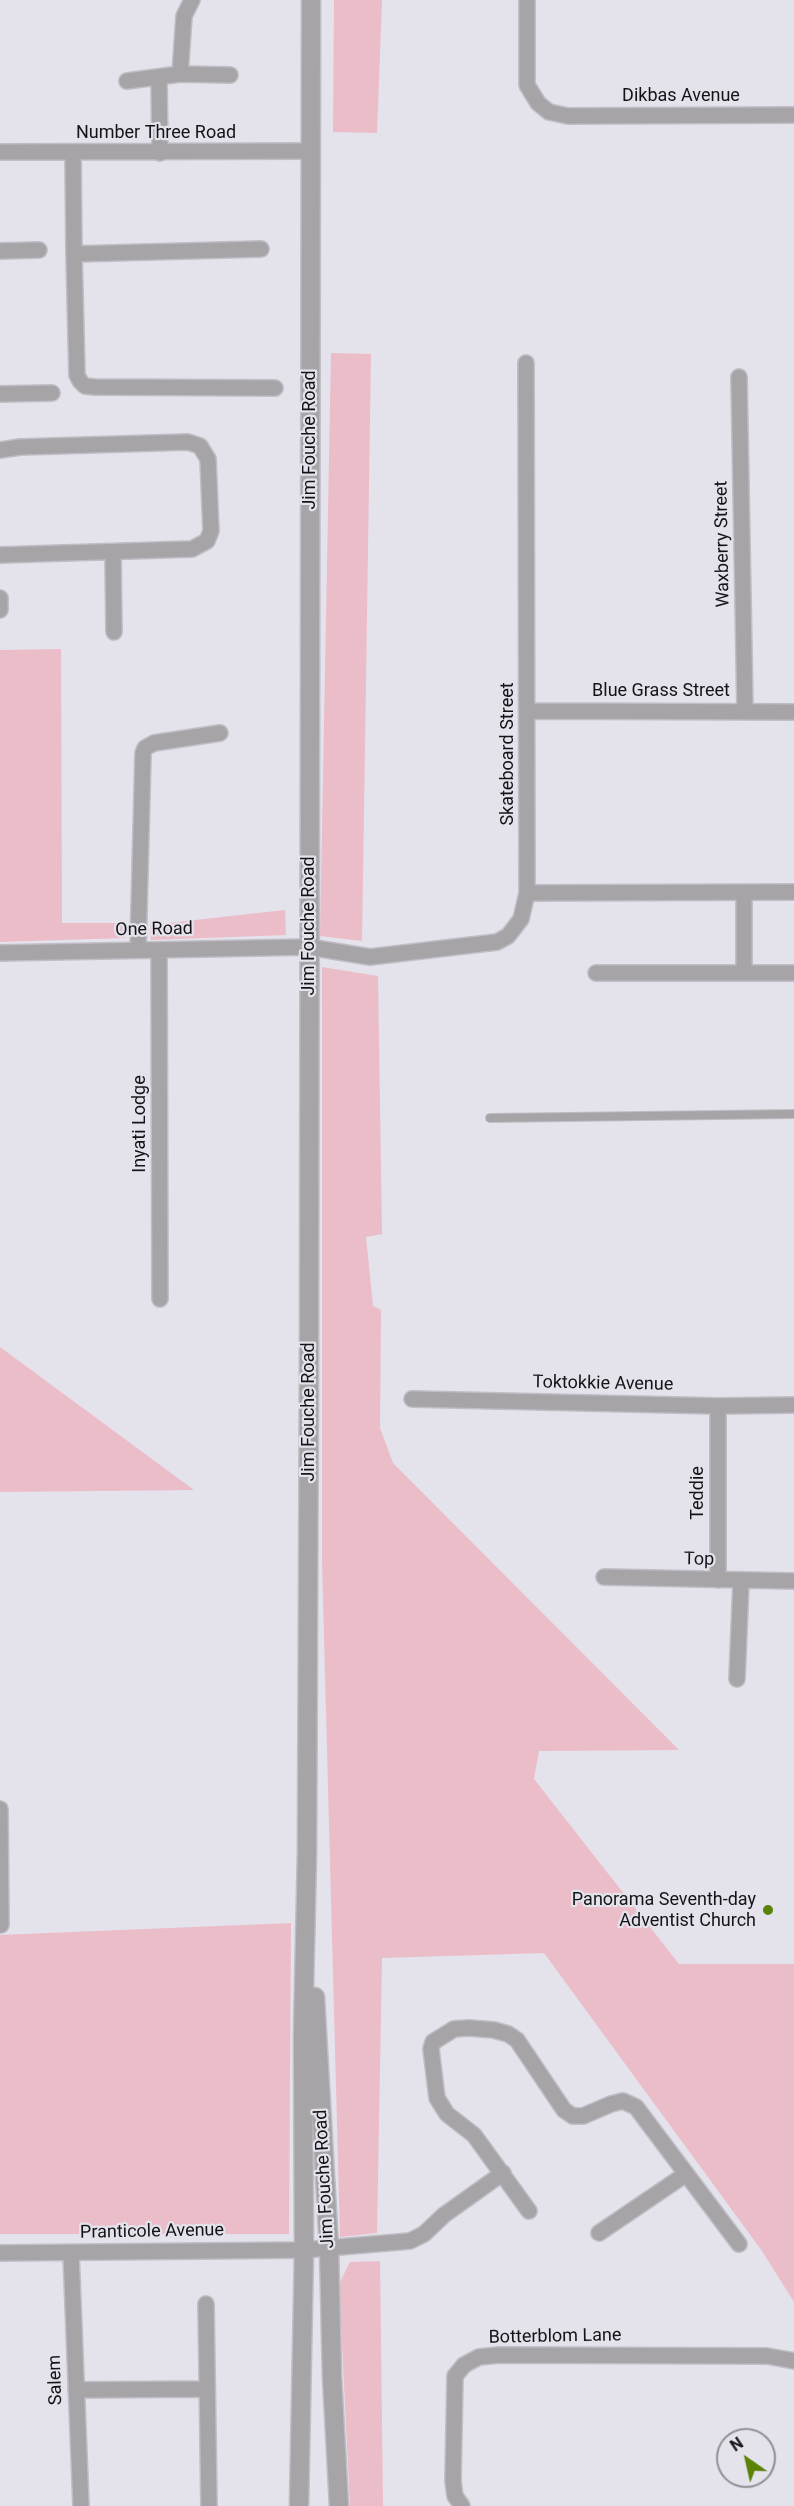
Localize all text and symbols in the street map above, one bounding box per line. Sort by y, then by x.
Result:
street label: Dikbas Avenue [622,85,740,107]
street label: Number Three Road [76,122,236,144]
street label: Jim Fouche Road [299,370,321,510]
street label: Waxberry Street [711,480,735,608]
street label: Blue Grass Street [592,680,730,702]
street label: Skateboard Street [497,682,519,826]
street label: Jim Fouche Road [298,856,320,996]
street label: One Road [115,919,193,941]
street label: Inyati Lodge [129,1075,151,1173]
street label: Jim Fouche Road [298,1342,320,1482]
street label: Toktokkie Avenue [532,1372,674,1396]
street label: Teddie [687,1466,709,1520]
street label: Top [684,1549,714,1571]
place label: Panorama Seventh-day Adventist Church [572,1889,756,1932]
marker: Panorama Seventh-day Adventist Church [761,1903,775,1917]
street label: Jim Fouche Road [311,2109,339,2249]
street label: Pranticole Avenue [80,2220,224,2244]
street label: Botterblom Lane [488,2325,622,2349]
street label: Salem [44,2355,68,2405]
north arrow [716,2428,776,2488]
text: N [727,2433,747,2455]

